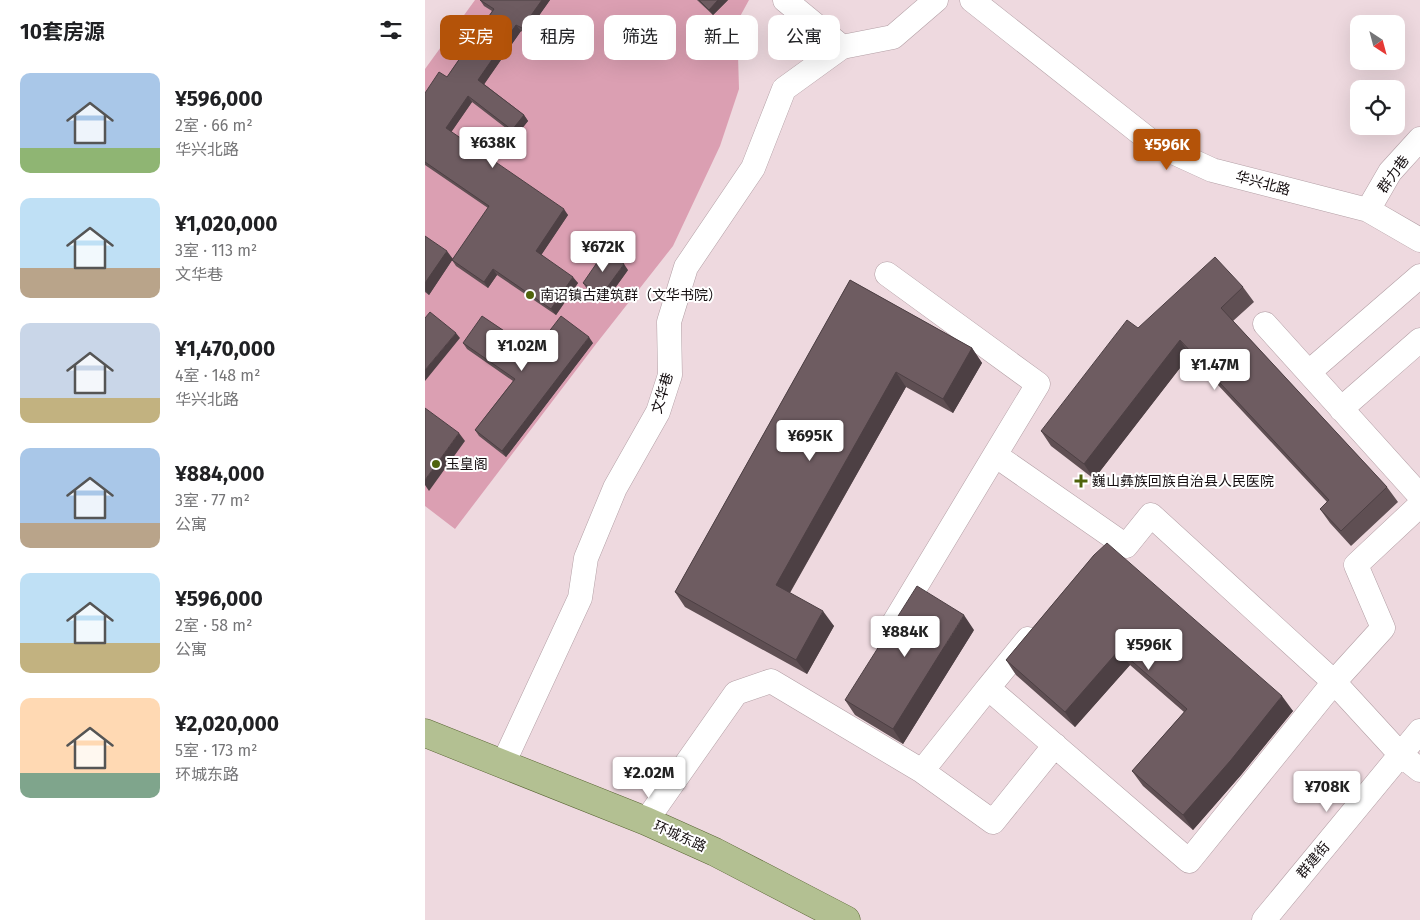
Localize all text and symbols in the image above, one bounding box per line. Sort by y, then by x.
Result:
chip: 买房 [440,15,512,60]
chip: 租房 [522,15,594,60]
chip: 筛选 [604,15,676,60]
chip: 新上 [686,15,758,60]
chip: 公寓 [768,15,840,60]
north arrow [1350,15,1405,70]
map controls [1350,15,1405,135]
icon: filters [377,16,405,44]
text: 10套房源 [20,19,105,45]
button: locate [1350,80,1405,135]
text: ¥596,000 [175,86,263,112]
icon: home [60,93,120,153]
text: 2室 · 66 m² [175,116,253,135]
pin: ¥638K [458,126,528,169]
pin: ¥596K [1132,128,1202,171]
text: ¥638K [470,133,516,152]
text: ¥596K [1144,135,1190,154]
text: 华兴北路 [175,140,239,159]
street label: 群力巷 [1374,152,1413,196]
street label: 华兴北路 [1234,168,1292,199]
text: ¥1,020,000 [175,211,278,237]
icon: home [60,218,120,278]
pin: ¥672K [568,230,638,273]
text: ¥672K [582,237,624,256]
text: 3室 · 113 m² [175,241,257,260]
text: 文华巷 [175,265,223,284]
place label: 南诏镇古建筑群（文华书院） [540,287,722,304]
marker: 南诏镇古建筑群（文华书院） [524,289,536,301]
pin: ¥1.02M [481,330,563,372]
text: ¥1,470,000 [175,336,275,362]
text: ¥1.02M [497,336,547,355]
icon: home [60,343,120,403]
pin: ¥1.47M [1174,348,1256,391]
text: ¥1.47M [1191,355,1239,374]
text: 4室 · 148 m² [175,366,260,385]
street label: 文华巷 [648,371,677,416]
text: 华兴北路 [175,390,239,409]
pin: ¥695K [775,420,845,462]
text: ¥695K [787,426,833,445]
place label: 玉皇阁 [446,456,488,473]
marker: 玉皇阁 [430,458,442,470]
text: ¥884,000 [175,461,265,487]
icon: home [60,468,120,528]
place label: 巍山彝族回族自治县人民医院 [1092,473,1274,490]
marker: 巍山彝族回族自治县人民医院 [1074,474,1088,488]
text: 3室 · 77 m² [175,491,250,510]
text: 公寓 [175,515,207,534]
text: ¥596,000 [175,586,263,612]
icon: home [60,593,120,653]
text: 2室 · 58 m² [175,616,252,635]
pin: ¥884K [870,616,940,658]
text: ¥884K [882,622,928,641]
pin: ¥596K [1114,628,1184,671]
text: ¥596K [1126,635,1172,654]
text: 公寓 [175,640,207,659]
text: ¥2,020,000 [175,711,279,737]
icon: home [60,718,120,778]
text: 5室 · 173 m² [175,741,257,760]
pin: ¥2.02M [608,756,690,799]
text: ¥2.02M [624,763,674,782]
text: 环城东路 [175,765,239,784]
pin: ¥708K [1292,770,1362,813]
text: ¥708K [1304,777,1350,796]
street label: 环城东路 [651,817,709,856]
street label: 群建街 [1293,839,1333,882]

